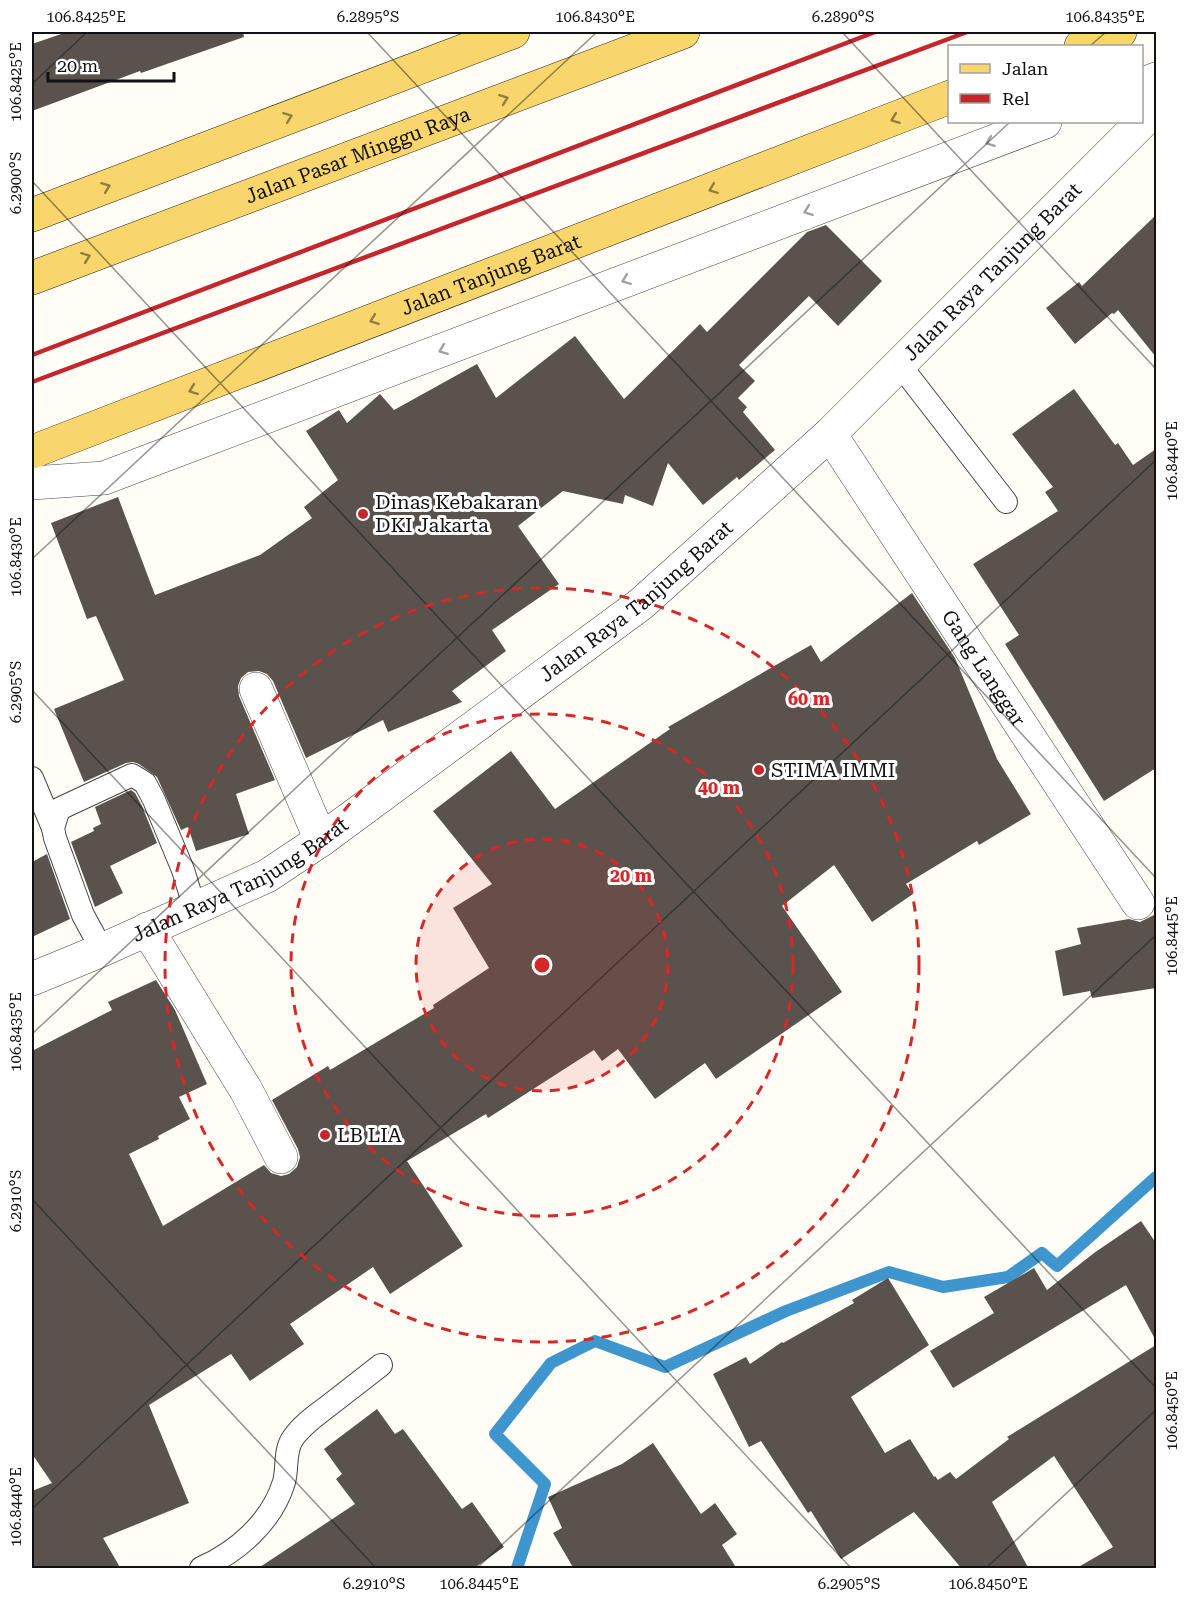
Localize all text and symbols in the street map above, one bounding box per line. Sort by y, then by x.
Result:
text: 106.8425°E [46,8,126,26]
text: 6.2895°S [337,8,399,26]
text: 106.8430°E [555,8,635,26]
text: 6.2890°S [812,8,874,26]
text: 106.8435°E [1065,8,1145,26]
text: 106.8425°E [7,42,25,122]
scale bar [48,45,174,83]
legend [948,45,1143,123]
text: 20 m [57,55,98,76]
text: Jalan [1002,58,1049,79]
text: Rel [1002,88,1030,109]
one-way arrow [498,94,509,106]
street label: Jalan Pasar Minggu Raya [242,102,473,208]
one-way arrow [890,111,901,124]
one-way arrow [282,112,293,124]
one-way arrow [986,135,996,148]
text: 6.2900°S [7,152,25,214]
street label: Jalan Raya Tanjung Barat [898,177,1087,366]
one-way arrow [100,181,111,194]
one-way arrow [708,182,719,194]
one-way arrow [803,204,814,217]
street label: Jalan Tanjung Barat [398,229,585,320]
one-way arrow [80,252,91,264]
one-way arrow [621,273,631,286]
one-way arrow [370,312,380,325]
one-way arrow [438,342,449,355]
one-way arrow [188,383,199,395]
text: 106.8440°E [1163,421,1181,501]
place label: Dinas Kebakaran DKI Jakarta [375,490,538,537]
marker: Dinas Kebakaran DKI Jakarta [356,507,370,521]
street label: Jalan Raya Tanjung Barat [535,515,738,687]
text: 106.8430°E [7,517,25,597]
street label: Gang Langgar [937,605,1031,731]
text: 6.2905°S [7,661,25,723]
text: 60 m [788,688,831,709]
place label: STIMA IMMI [771,758,895,782]
marker: STIMA IMMI [752,763,766,777]
text: 40 m [698,777,741,798]
street label: Jalan Raya Tanjung Barat [128,812,353,947]
text: 20 m [610,865,653,886]
text: 106.8445°E [1163,896,1181,976]
centre of rings [532,955,552,975]
text: 106.8435°E [7,992,25,1072]
place label: LB LIA [337,1123,402,1147]
marker: LB LIA [318,1128,332,1142]
text: 6.2910°S [7,1170,25,1232]
text: 106.8450°E [1163,1371,1181,1451]
text: 106.8440°E [7,1467,25,1547]
text: 6.2910°S [343,1575,405,1593]
text: 106.8445°E [439,1575,519,1593]
text: 6.2905°S [818,1575,880,1593]
text: 106.8450°E [948,1575,1028,1593]

